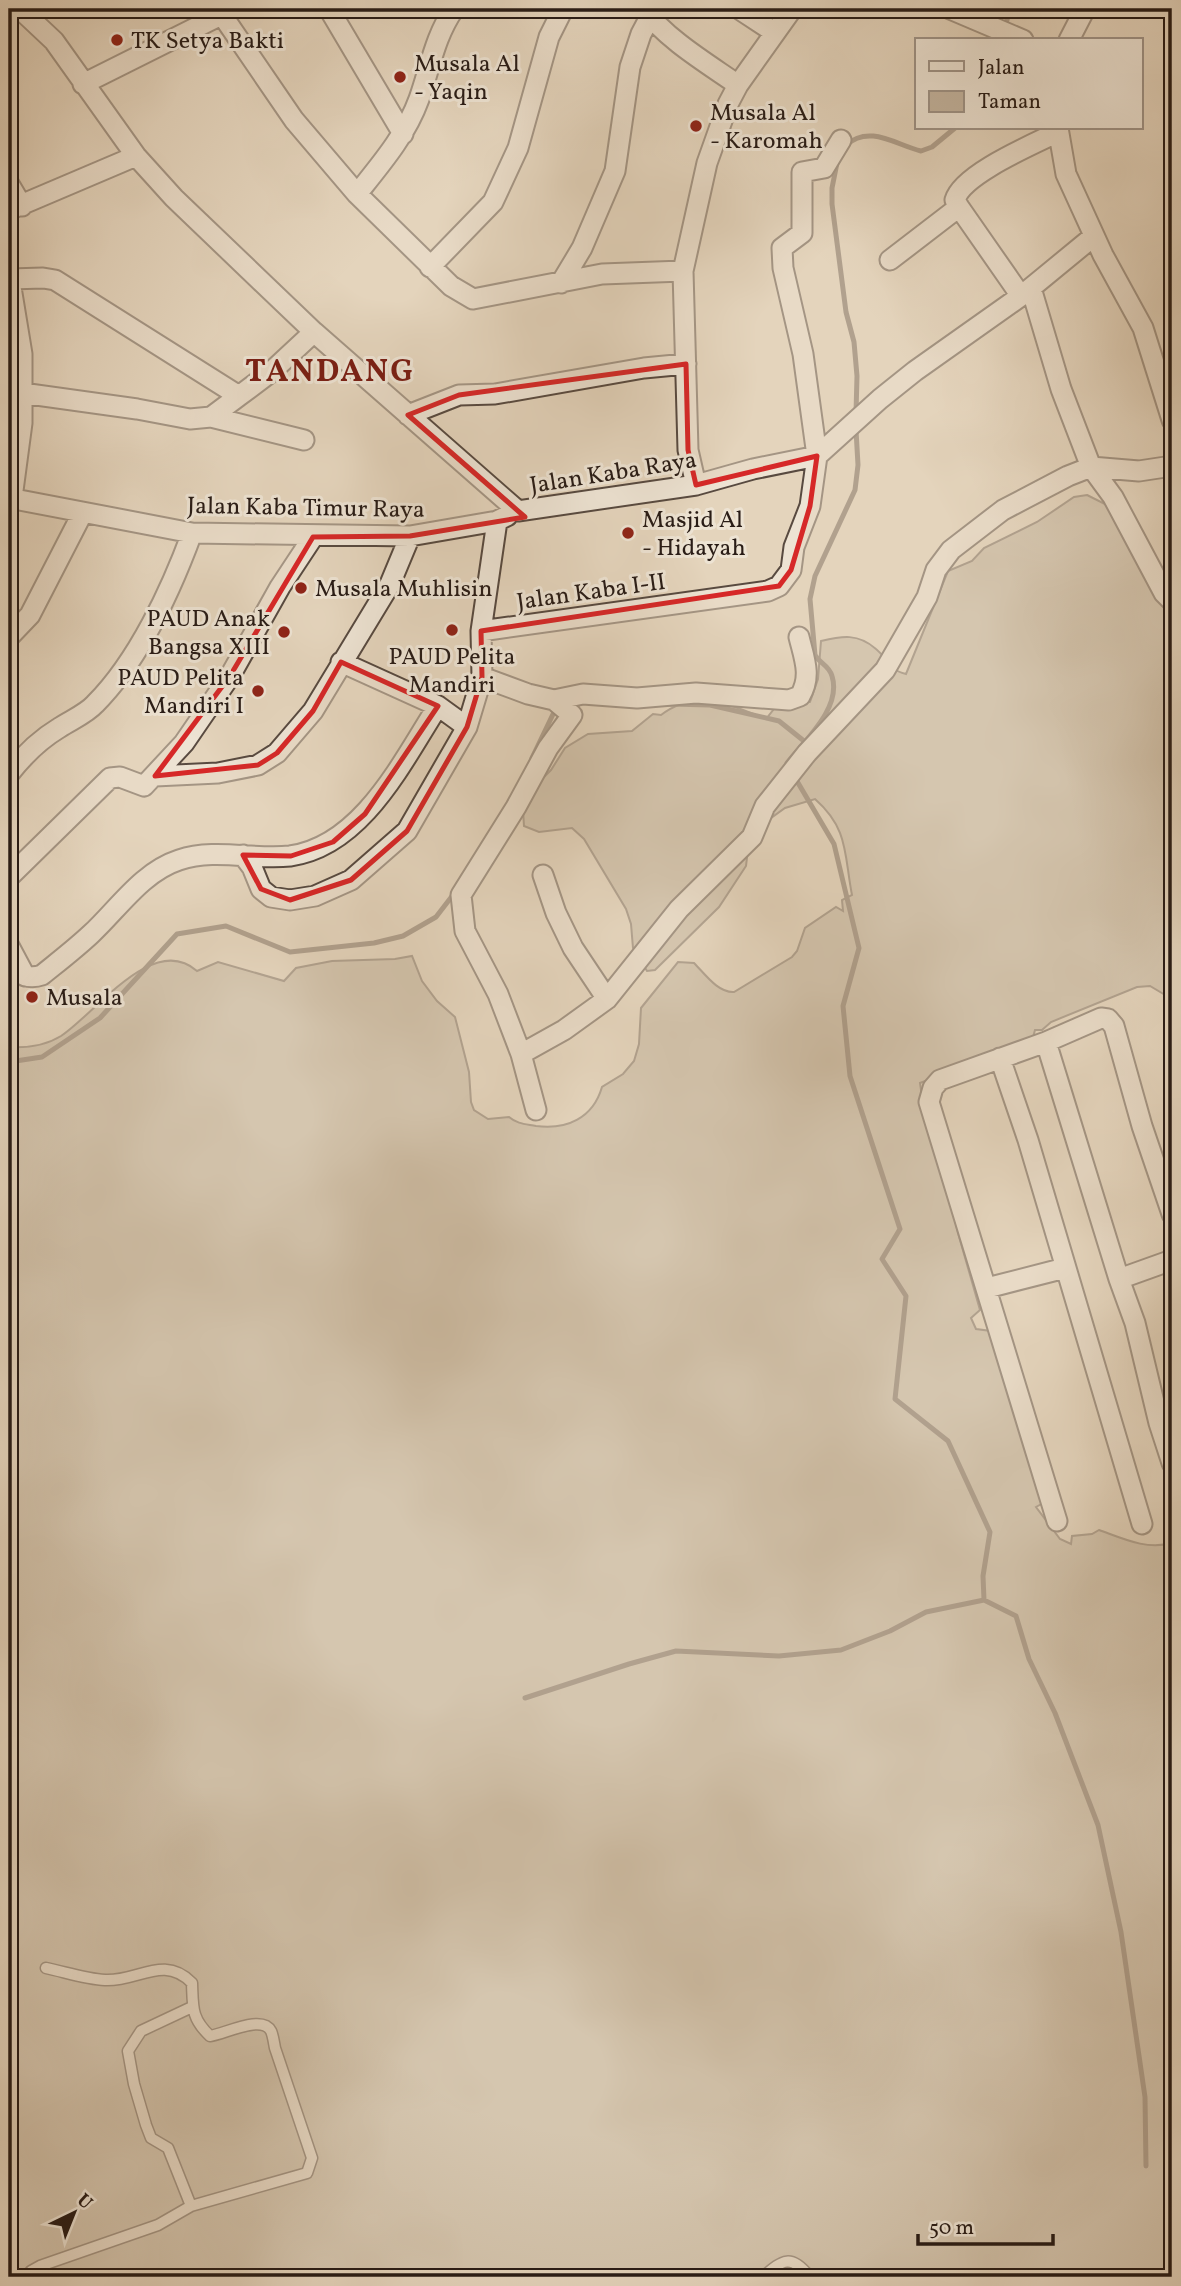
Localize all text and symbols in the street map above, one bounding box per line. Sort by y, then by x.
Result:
place label: TK Setya Bakti [131,25,284,59]
marker: TK Setya Bakti [109,32,125,48]
legend [915,38,1142,130]
place label: Musala Al - Yaqin [414,48,520,110]
text: Jalan [978,54,1025,83]
marker: Musala Al - Yaqin [392,69,408,85]
text: Taman [978,88,1041,117]
place label: Musala Al - Karomah [710,97,823,159]
marker: Musala Al - Karomah [688,118,704,134]
district label: TANDANG [245,351,415,395]
street label: Jalan Kaba Raya [527,444,699,504]
street label: Jalan Kaba Timur Raya [187,490,425,528]
place label: Masjid Al - Hidayah [642,504,746,566]
marker: Masjid Al - Hidayah [620,525,636,541]
street label: Jalan Kaba I-II [514,566,668,620]
place label: Musala Muhlisin [315,573,492,607]
marker: Musala Muhlisin [293,580,309,596]
place label: PAUD Anak Bangsa XIII [147,603,270,665]
marker: PAUD Pelita Mandiri [444,622,460,638]
marker: PAUD Anak Bangsa XIII [276,624,292,640]
place label: PAUD Pelita Mandiri [389,641,515,703]
place label: PAUD Pelita Mandiri I [117,662,244,724]
marker: PAUD Pelita Mandiri I [250,683,266,699]
place label: Musala [46,982,123,1016]
marker: Musala [24,989,40,1005]
north arrow [38,2178,108,2248]
text: U [71,2188,98,2216]
scale bar [918,2202,1053,2246]
text: 50 m [929,2214,974,2243]

